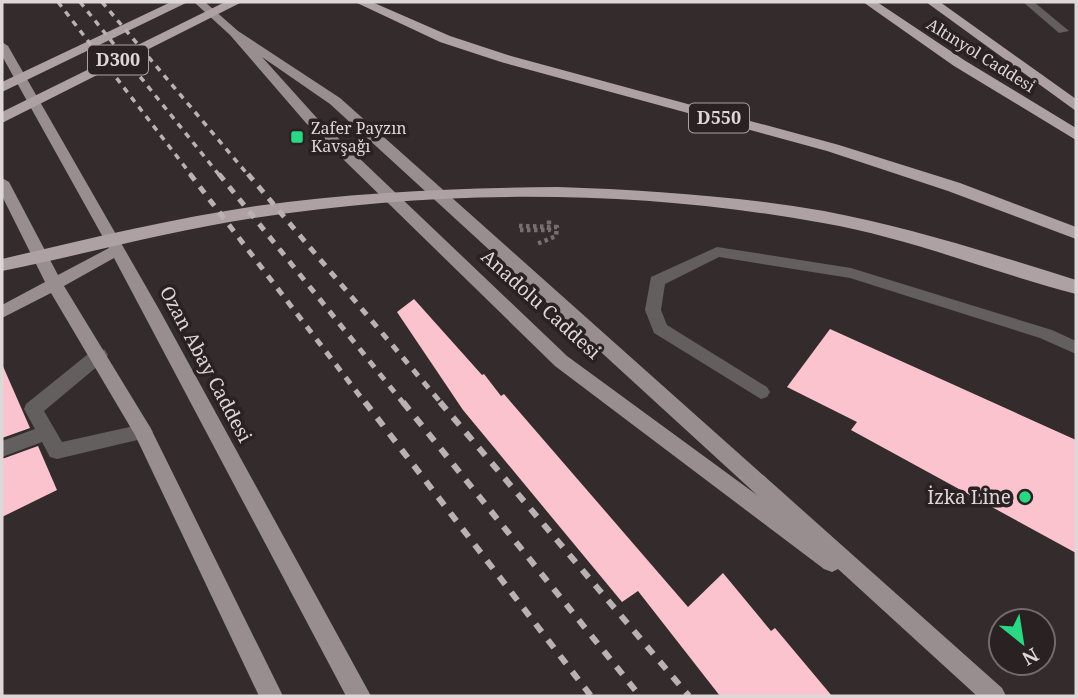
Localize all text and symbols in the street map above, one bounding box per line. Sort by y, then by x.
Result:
street label: Altınyol Caddesi [923,13,1039,97]
road number: D300 [88,46,148,74]
road number: D550 [689,104,749,132]
place label: Zafer Payzın Kavşağı [311,117,407,157]
marker: Zafer Payzın Kavşağı [289,129,305,145]
street label: Anadolu Caddesi [476,243,606,365]
street label: Ozan Abay Caddesi [154,281,258,447]
place label: İzka Line [927,484,1011,510]
marker: İzka Line [1017,489,1033,505]
north arrow [987,607,1057,677]
text: N [1017,642,1043,672]

